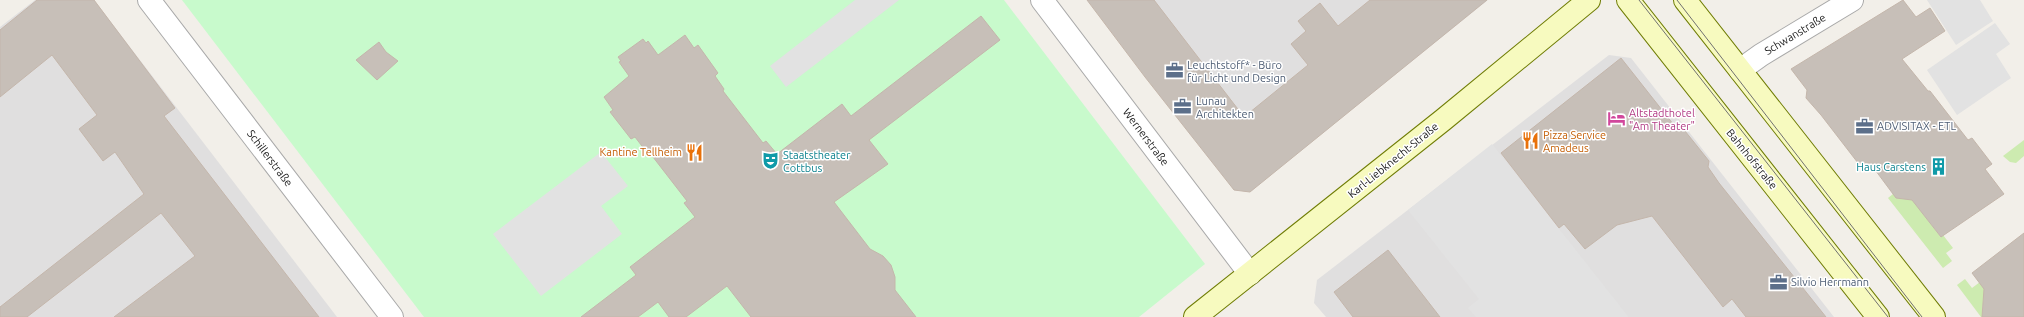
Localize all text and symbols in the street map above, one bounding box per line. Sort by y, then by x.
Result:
street label: Schwanstraße [1762,11,1828,57]
place label: Leuchtstoff* - Büro für Licht und Design [1187,59,1286,84]
office icon: Leuchtstoff* - Büro für Licht und Design [1164,61,1184,81]
place label: Lunau Architekten [1196,95,1254,120]
office icon: Lunau Architekten [1173,97,1193,117]
street label: Wernerstraße [1121,106,1171,168]
place label: Altstadthotel "Am Theater" [1629,107,1695,132]
hotel icon: Altstadthotel "Am Theater" [1606,109,1626,129]
office icon: ADVISITAX - ETL [1854,116,1874,136]
street label: Karl-Liebknecht-Straße [1346,120,1440,200]
place label: ADVISITAX - ETL [1877,120,1956,132]
street label: Schillerstraße [245,127,295,189]
street label: Bahnhofstraße [1724,127,1780,191]
place label: Pizza Service Amadeus [1543,129,1606,154]
restaurant icon: Pizza Service Amadeus [1520,131,1540,151]
restaurant icon: Kantine Tellheim [685,142,705,162]
place label: Kantine Tellheim [600,146,682,158]
place label: Staatstheater Cottbus [783,149,851,174]
theatre icon: Staatstheater Cottbus [760,151,780,171]
building icon: Haus Carstens [1929,157,1949,177]
place label: Haus Carstens [1856,161,1926,173]
office icon: Silvio Herrmann [1768,272,1788,292]
place label: Silvio Herrmann [1791,276,1869,288]

